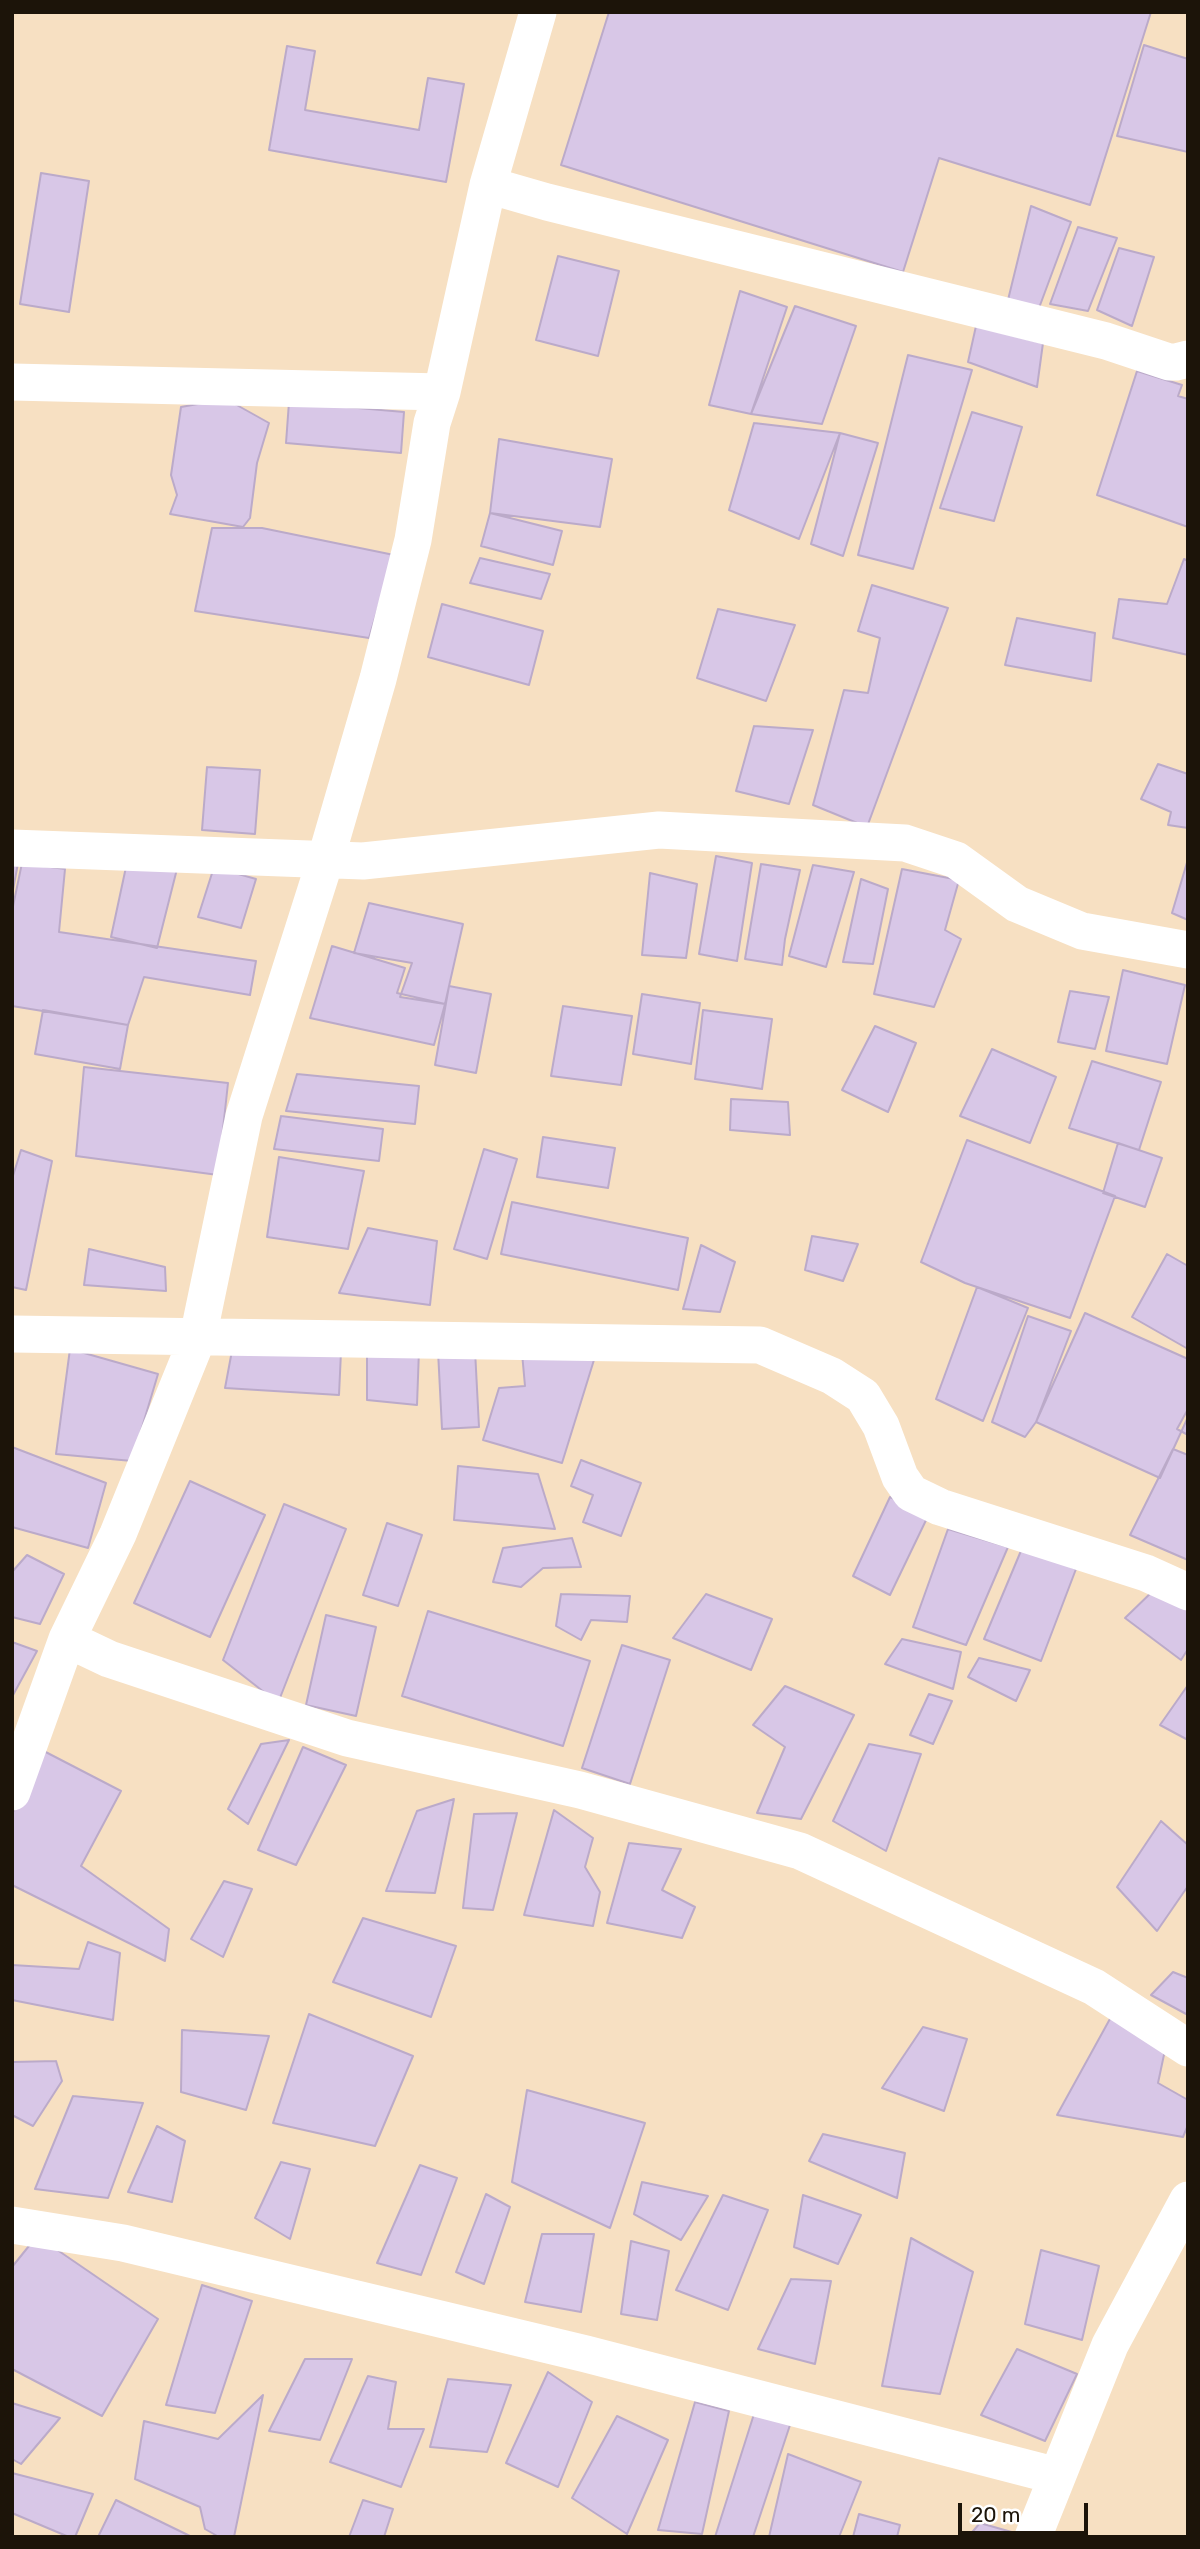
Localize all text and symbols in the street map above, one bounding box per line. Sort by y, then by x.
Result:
scale bar [962,2490,1092,2534]
text: 20 m [971,2502,1020,2527]

